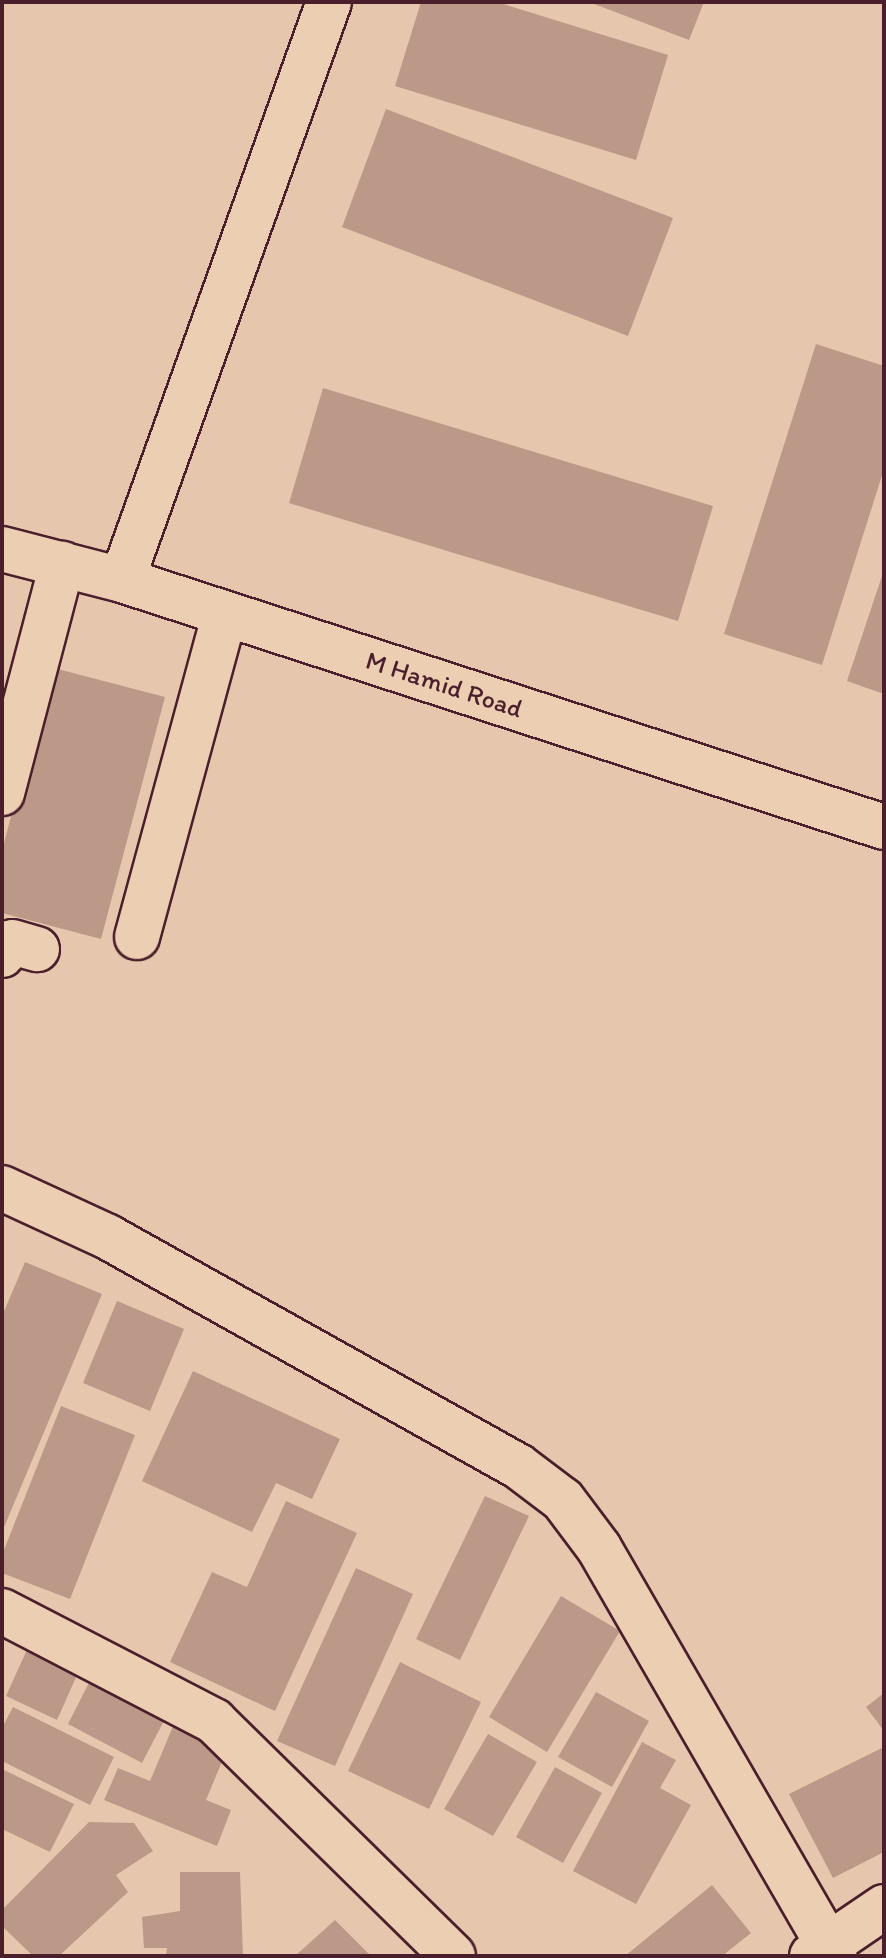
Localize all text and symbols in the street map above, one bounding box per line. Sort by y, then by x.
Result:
street label: M Hamid Road [362,645,526,725]

